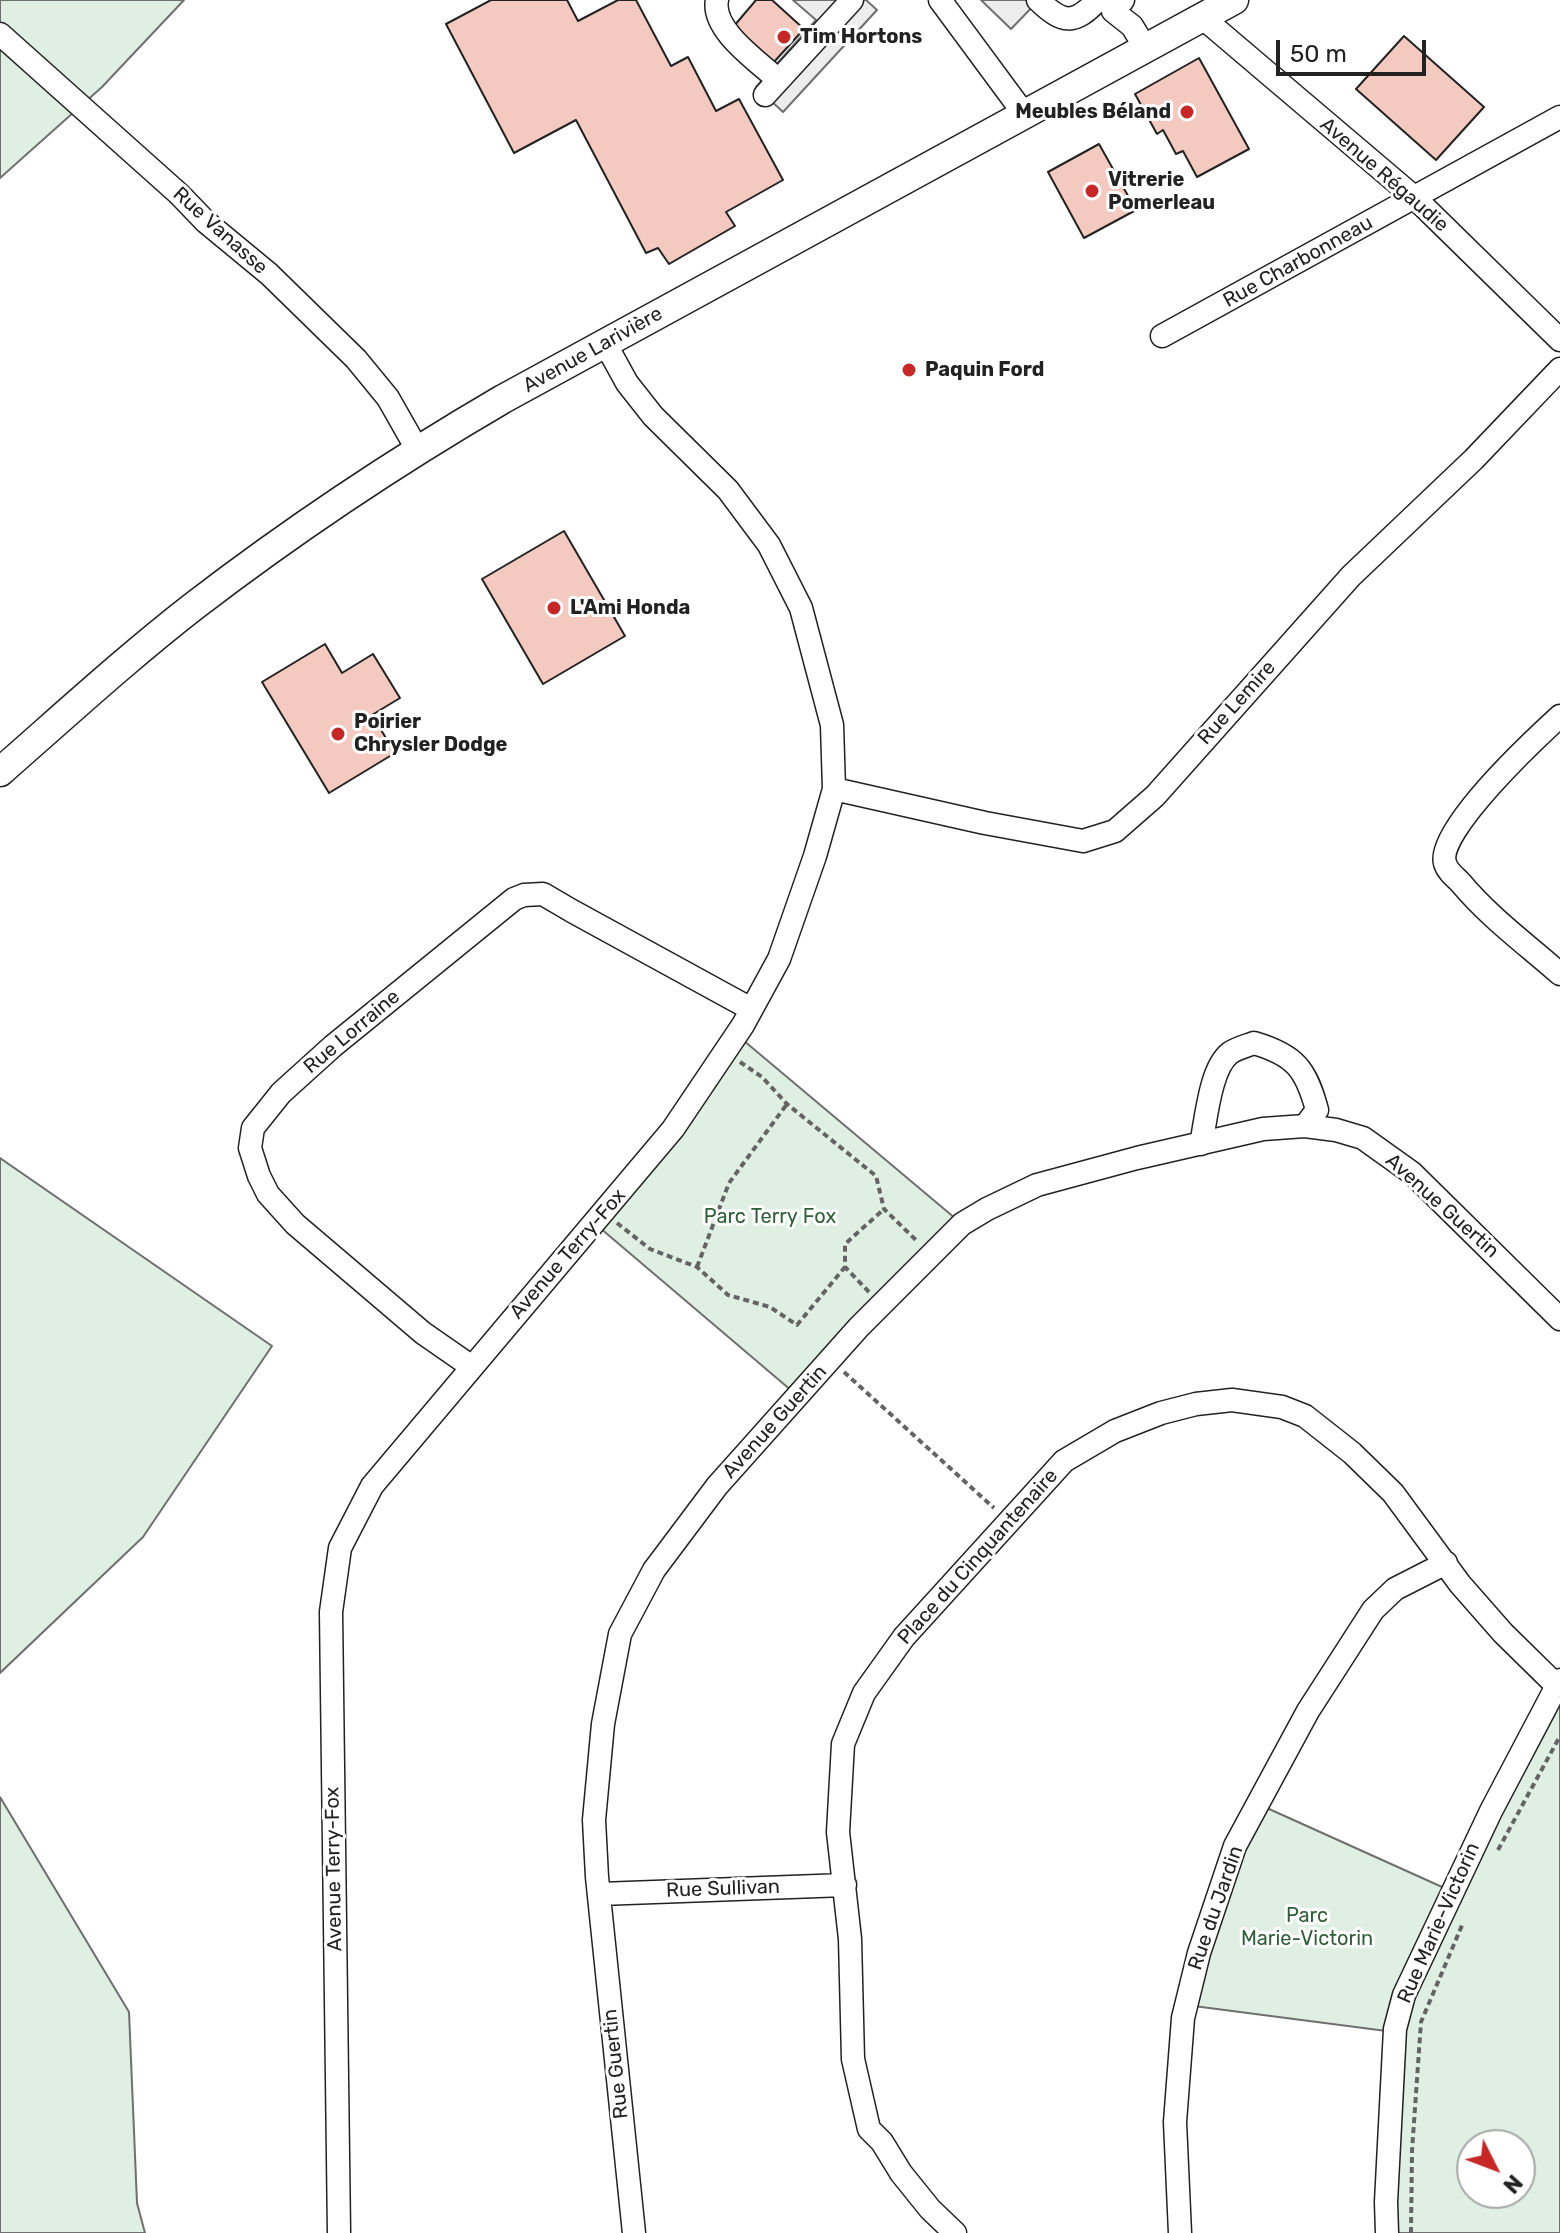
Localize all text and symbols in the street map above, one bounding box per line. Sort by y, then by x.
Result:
scale bar [1280,24,1430,74]
place label: Tim Hortons [800,25,922,49]
marker: Tim Hortons [775,28,793,46]
text: 50 m [1290,40,1347,68]
place label: Meubles Béland [1015,100,1171,124]
marker: Meubles Béland [1178,103,1196,121]
street label: Avenue Régaudie [1315,113,1453,237]
place label: Vitrerie Pomerleau [1108,168,1215,215]
street label: Rue Vanasse [168,182,272,280]
marker: Vitrerie Pomerleau [1083,182,1101,200]
street label: Rue Charbonneau [1219,211,1377,313]
street label: Avenue Larivière [519,302,667,398]
place label: Paquin Ford [925,358,1044,382]
marker: Paquin Ford [900,361,918,379]
place label: L'Ami Honda [570,596,690,620]
marker: L'Ami Honda [545,599,563,617]
street label: Rue Lemire [1193,656,1281,750]
place label: Poirier Chrysler Dodge [354,710,507,757]
marker: Poirier Chrysler Dodge [329,725,347,743]
street label: Rue Lorraine [299,985,405,1079]
street label: Avenue Guertin [1380,1149,1504,1263]
street label: Avenue Terry-Fox [505,1184,631,1324]
park label: Parc Terry Fox [704,1205,836,1229]
street label: Avenue Guertin [718,1360,832,1484]
street label: Place du Cinquantenaire [893,1464,1063,1650]
street label: Avenue Terry-Fox [321,1787,347,1951]
street label: Rue Marie-Victorin [1393,1839,1485,2007]
street label: Rue du Jardin [1183,1843,1249,1973]
street label: Rue Sullivan [666,1875,780,1903]
park label: Parc Marie-Victorin [1241,1904,1373,1951]
street label: Rue Guertin [598,2008,634,2120]
north arrow [1456,2129,1536,2209]
text: N [1497,2169,1528,2199]

